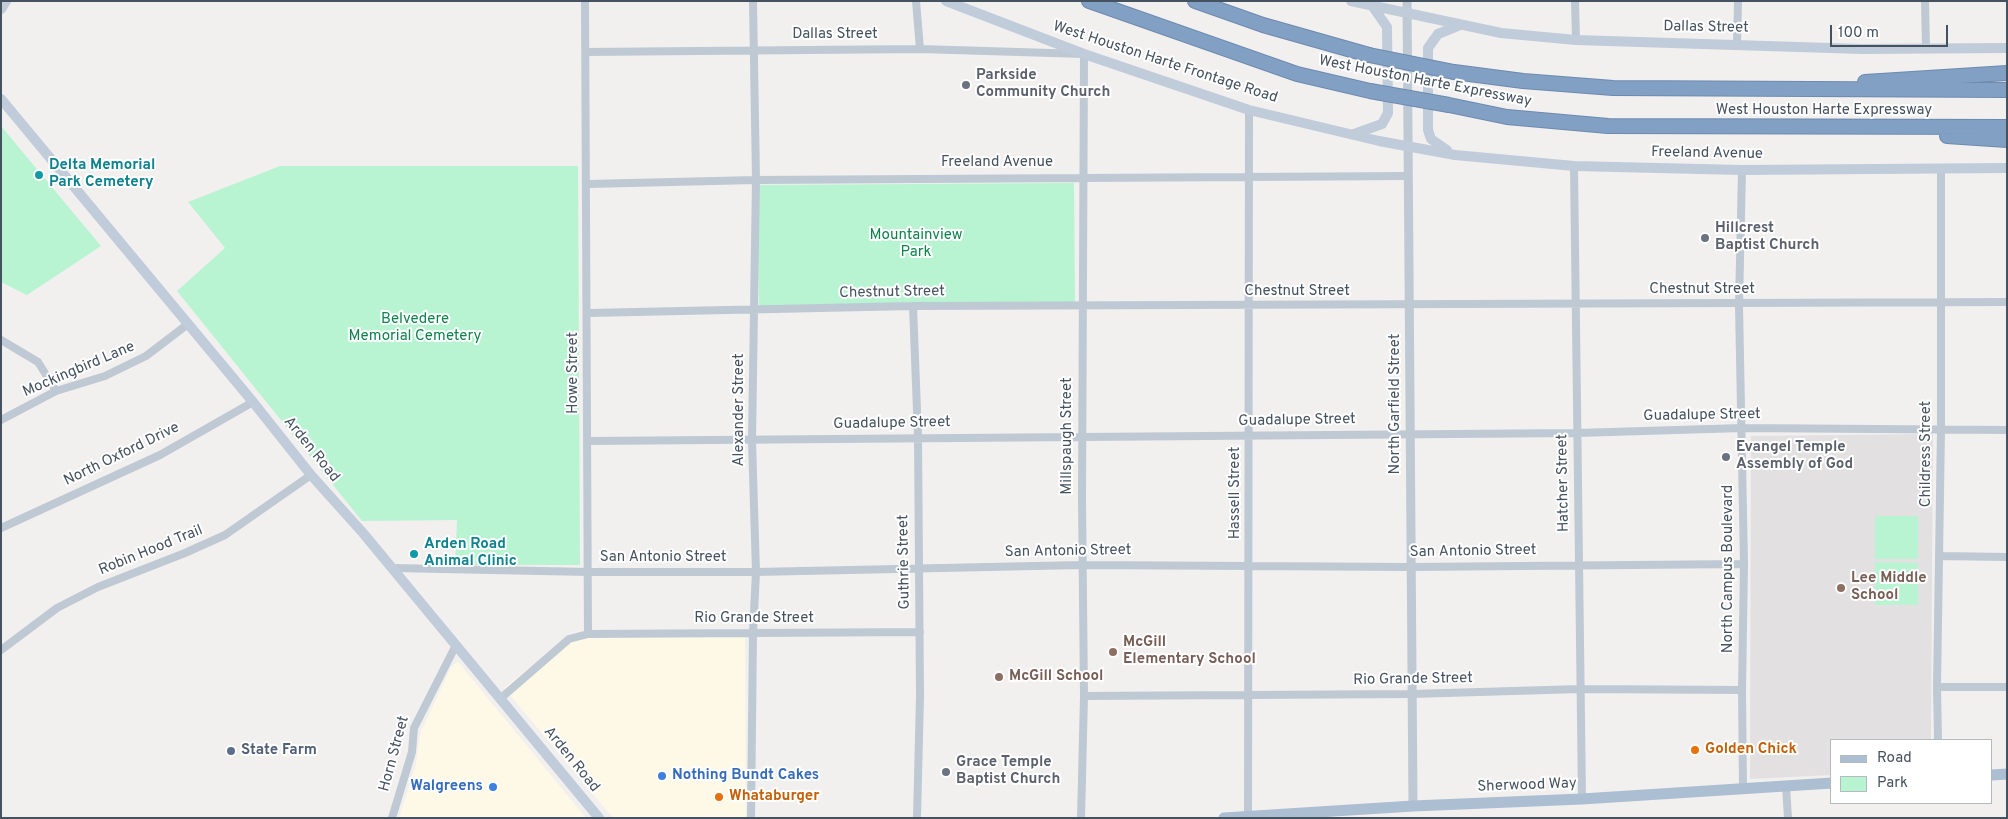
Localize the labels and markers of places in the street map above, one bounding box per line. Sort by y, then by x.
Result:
place label: Parkside Community Church [976,67,1110,102]
marker: Parkside Community Church [960,79,972,91]
place label: Delta Memorial Park Cemetery [49,157,155,192]
marker: Delta Memorial Park Cemetery [33,169,45,181]
place label: Hillcrest Baptist Church [1715,220,1819,255]
marker: Hillcrest Baptist Church [1699,232,1711,244]
place label: Evangel Temple Assembly of God [1736,439,1853,474]
marker: Evangel Temple Assembly of God [1720,451,1732,463]
place label: Arden Road Animal Clinic [424,536,517,571]
marker: Arden Road Animal Clinic [408,548,420,560]
place label: Lee Middle School [1851,570,1927,605]
marker: Lee Middle School [1835,582,1847,594]
place label: McGill Elementary School [1123,634,1256,669]
marker: McGill Elementary School [1107,646,1119,658]
place label: McGill School [1009,668,1103,686]
marker: McGill School [993,671,1005,683]
place label: Golden Chick [1705,741,1797,759]
place label: State Farm [241,742,317,760]
marker: Golden Chick [1689,744,1701,756]
marker: State Farm [225,745,237,757]
place label: Grace Temple Baptist Church [956,754,1060,789]
marker: Grace Temple Baptist Church [940,766,952,778]
place label: Nothing Bundt Cakes [672,767,819,785]
marker: Nothing Bundt Cakes [656,770,668,782]
place label: Walgreens [410,778,483,796]
marker: Walgreens [487,781,499,793]
place label: Whataburger [729,788,819,806]
marker: Whataburger [713,791,725,803]

